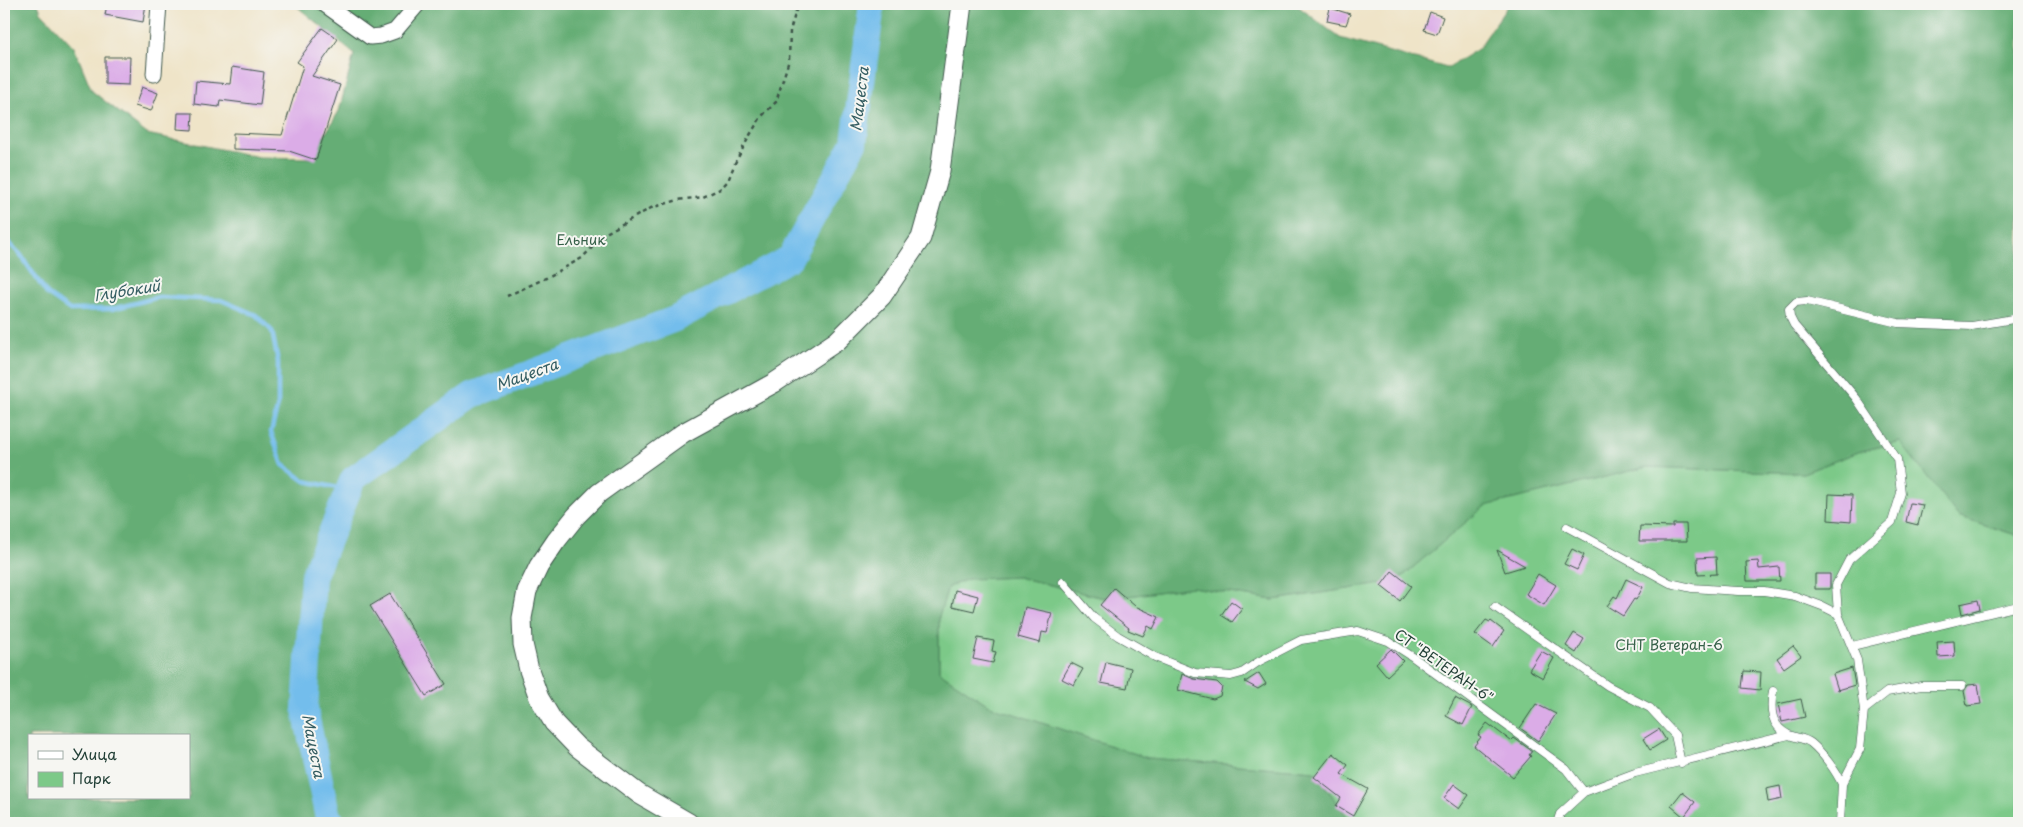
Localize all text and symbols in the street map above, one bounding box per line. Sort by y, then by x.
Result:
water label: Мацеста [843,65,874,132]
park label: Ельник [557,229,606,250]
water label: Глубокий [92,273,163,306]
water label: Мацеста [492,351,562,395]
street label: СТ "ВЕТЕРАН-6" [1391,624,1498,707]
park label: СНТ Ветеран-6 [1615,634,1723,655]
water label: Мацеста [297,712,332,780]
legend [28,734,190,800]
text: Улица [72,742,117,765]
text: Парк [72,766,111,789]

